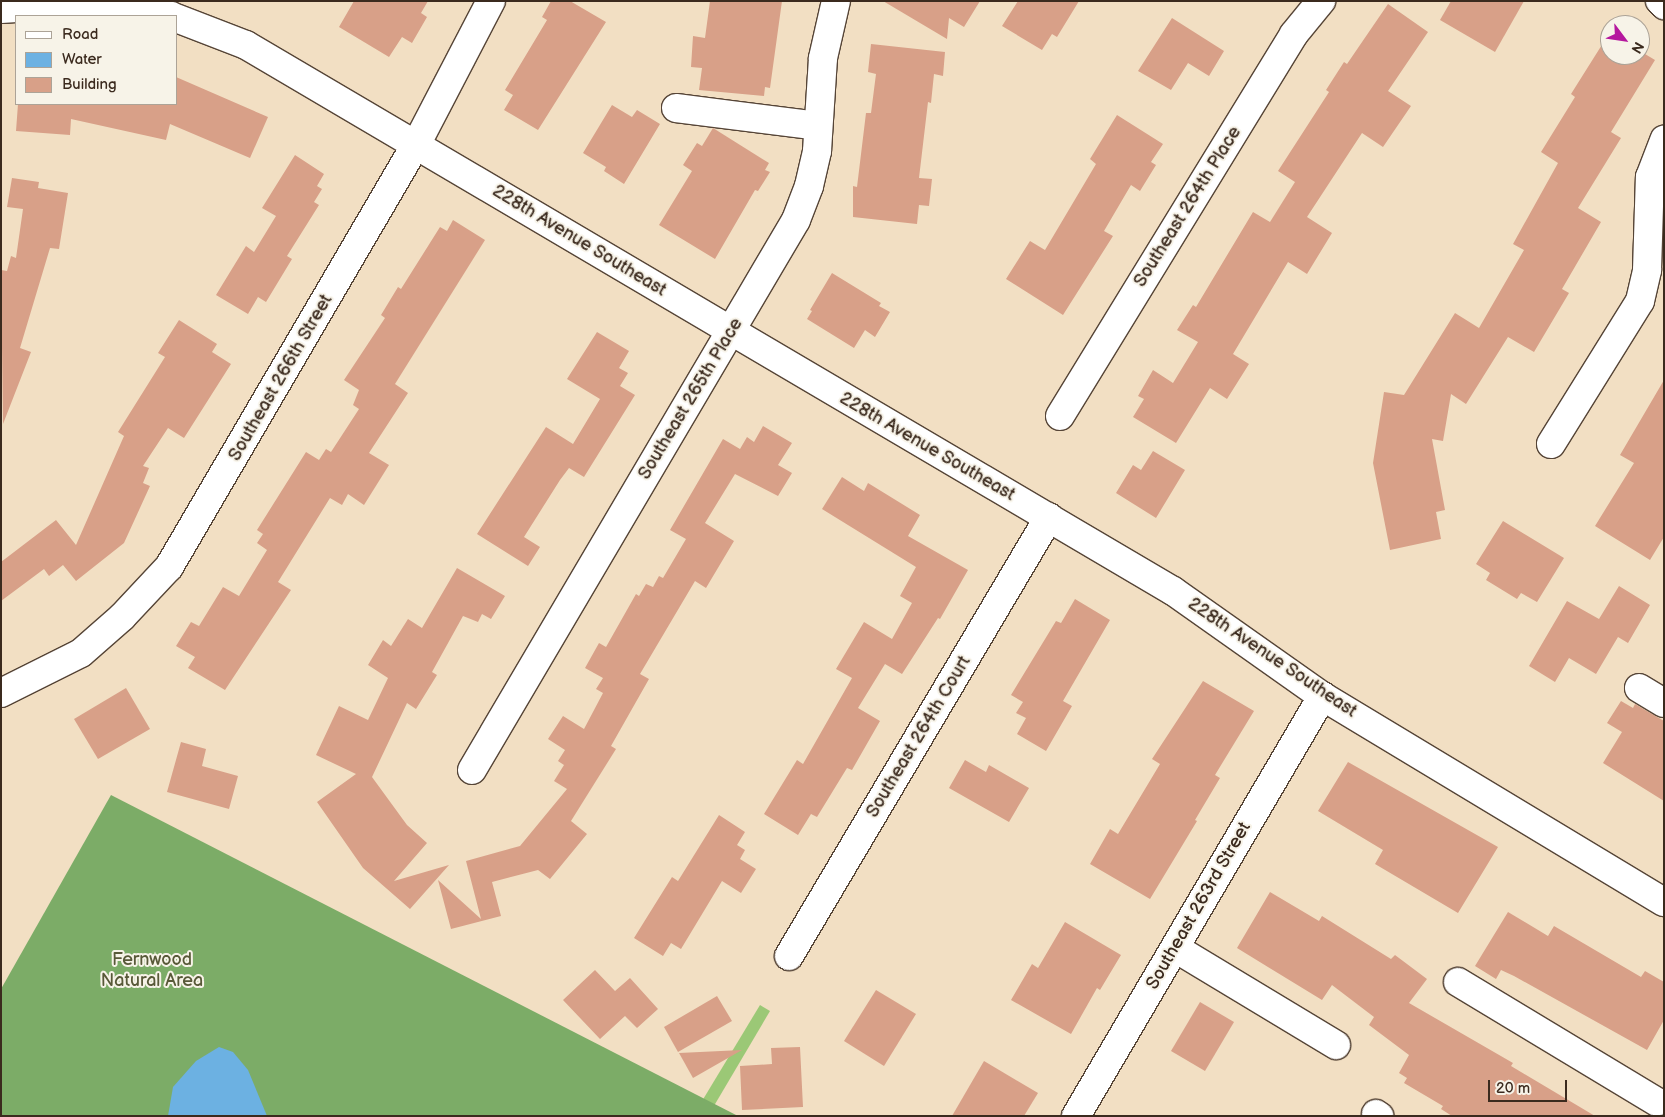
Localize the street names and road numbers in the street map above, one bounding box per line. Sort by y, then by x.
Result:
street label: Southeast 264th Place [1130,123,1246,291]
street label: 228th Avenue Southeast [488,180,670,302]
street label: Southeast 266th Street [224,291,338,465]
street label: Southeast 265th Place [634,314,748,484]
street label: 228th Avenue Southeast [835,388,1019,506]
street label: 228th Avenue Southeast [1183,593,1361,723]
street label: Southeast 264th Court [862,652,976,822]
street label: Southeast 263rd Street [1142,818,1256,994]

